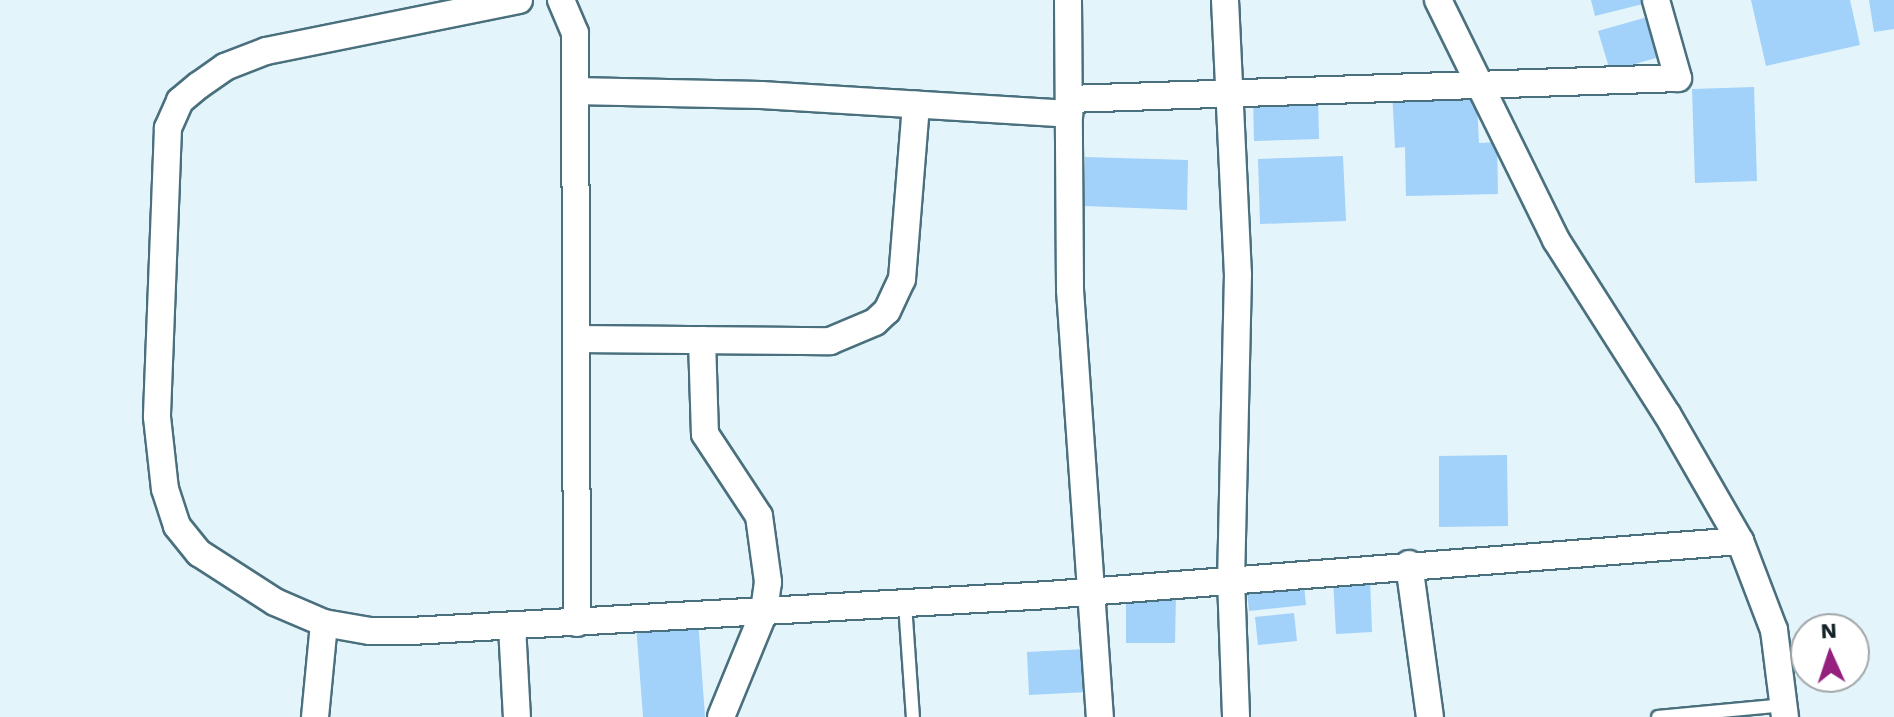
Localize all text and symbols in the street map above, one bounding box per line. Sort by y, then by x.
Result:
north arrow [1790,613,1870,693]
text: N [1820,618,1838,643]

